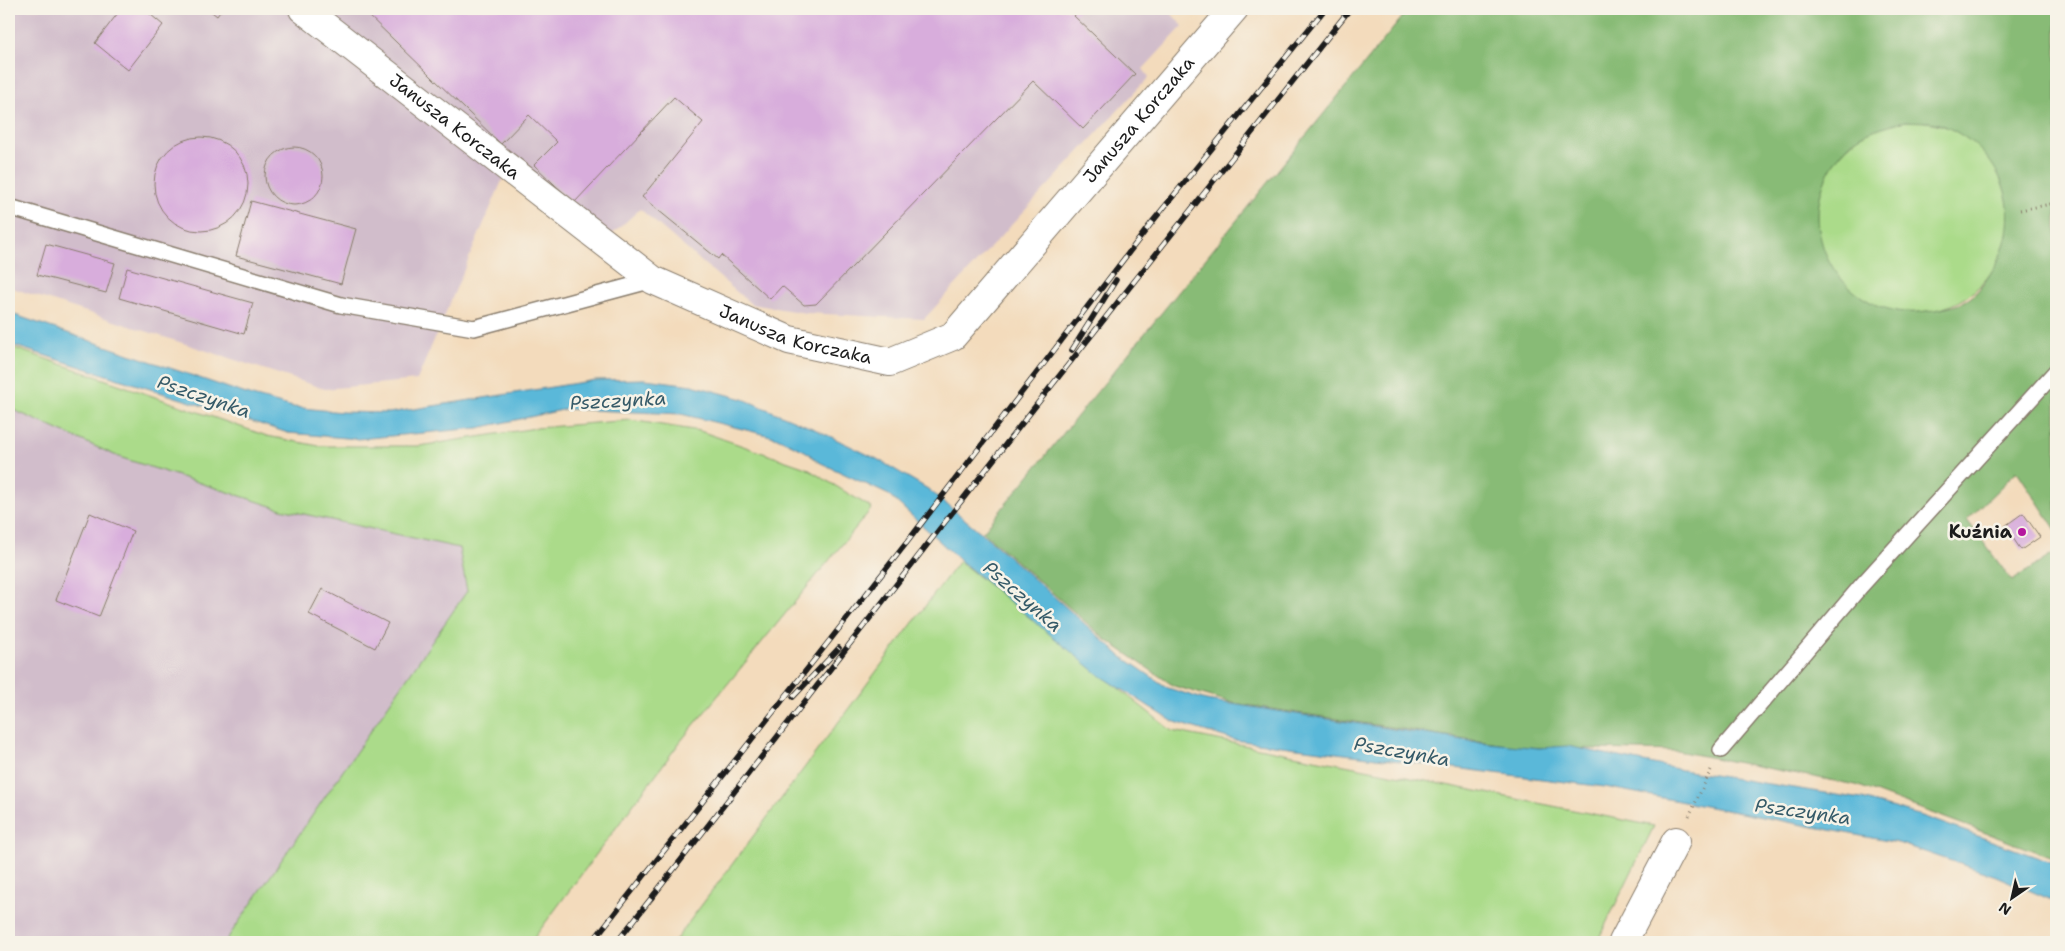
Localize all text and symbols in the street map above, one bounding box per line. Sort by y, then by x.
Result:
street label: Janusza Korczaka [1078,51,1200,188]
street label: Janusza Korczaka [384,68,525,185]
street label: Janusza Korczaka [715,299,874,370]
water label: Pszczynka [154,369,253,424]
water label: Pszczynka [569,385,667,416]
place label: Kuźnia [1949,520,2013,544]
marker: Kuźnia [2016,526,2028,538]
water label: Pszczynka [978,555,1067,637]
water label: Pszczynka [1352,731,1452,772]
water label: Pszczynka [1753,792,1852,831]
north arrow [1988,874,2038,924]
text: N [1995,898,2014,919]

